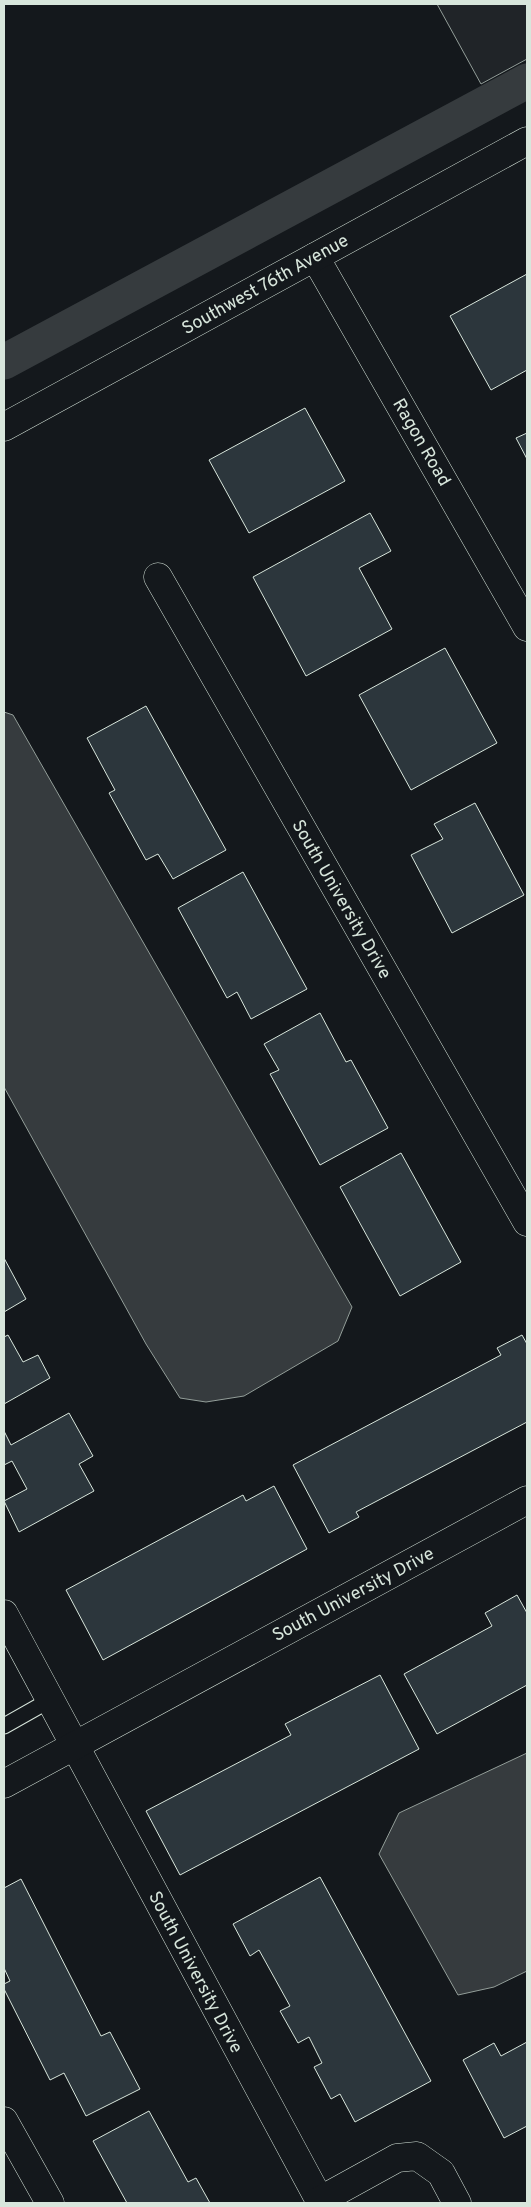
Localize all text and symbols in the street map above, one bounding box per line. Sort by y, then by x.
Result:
street label: Southwest 76th Avenue [178,230,353,341]
street label: Ragon Road [386,395,455,491]
street label: South University Drive [286,816,396,984]
street label: South University Drive [269,1543,439,1648]
street label: South University Drive [142,1888,247,2058]

